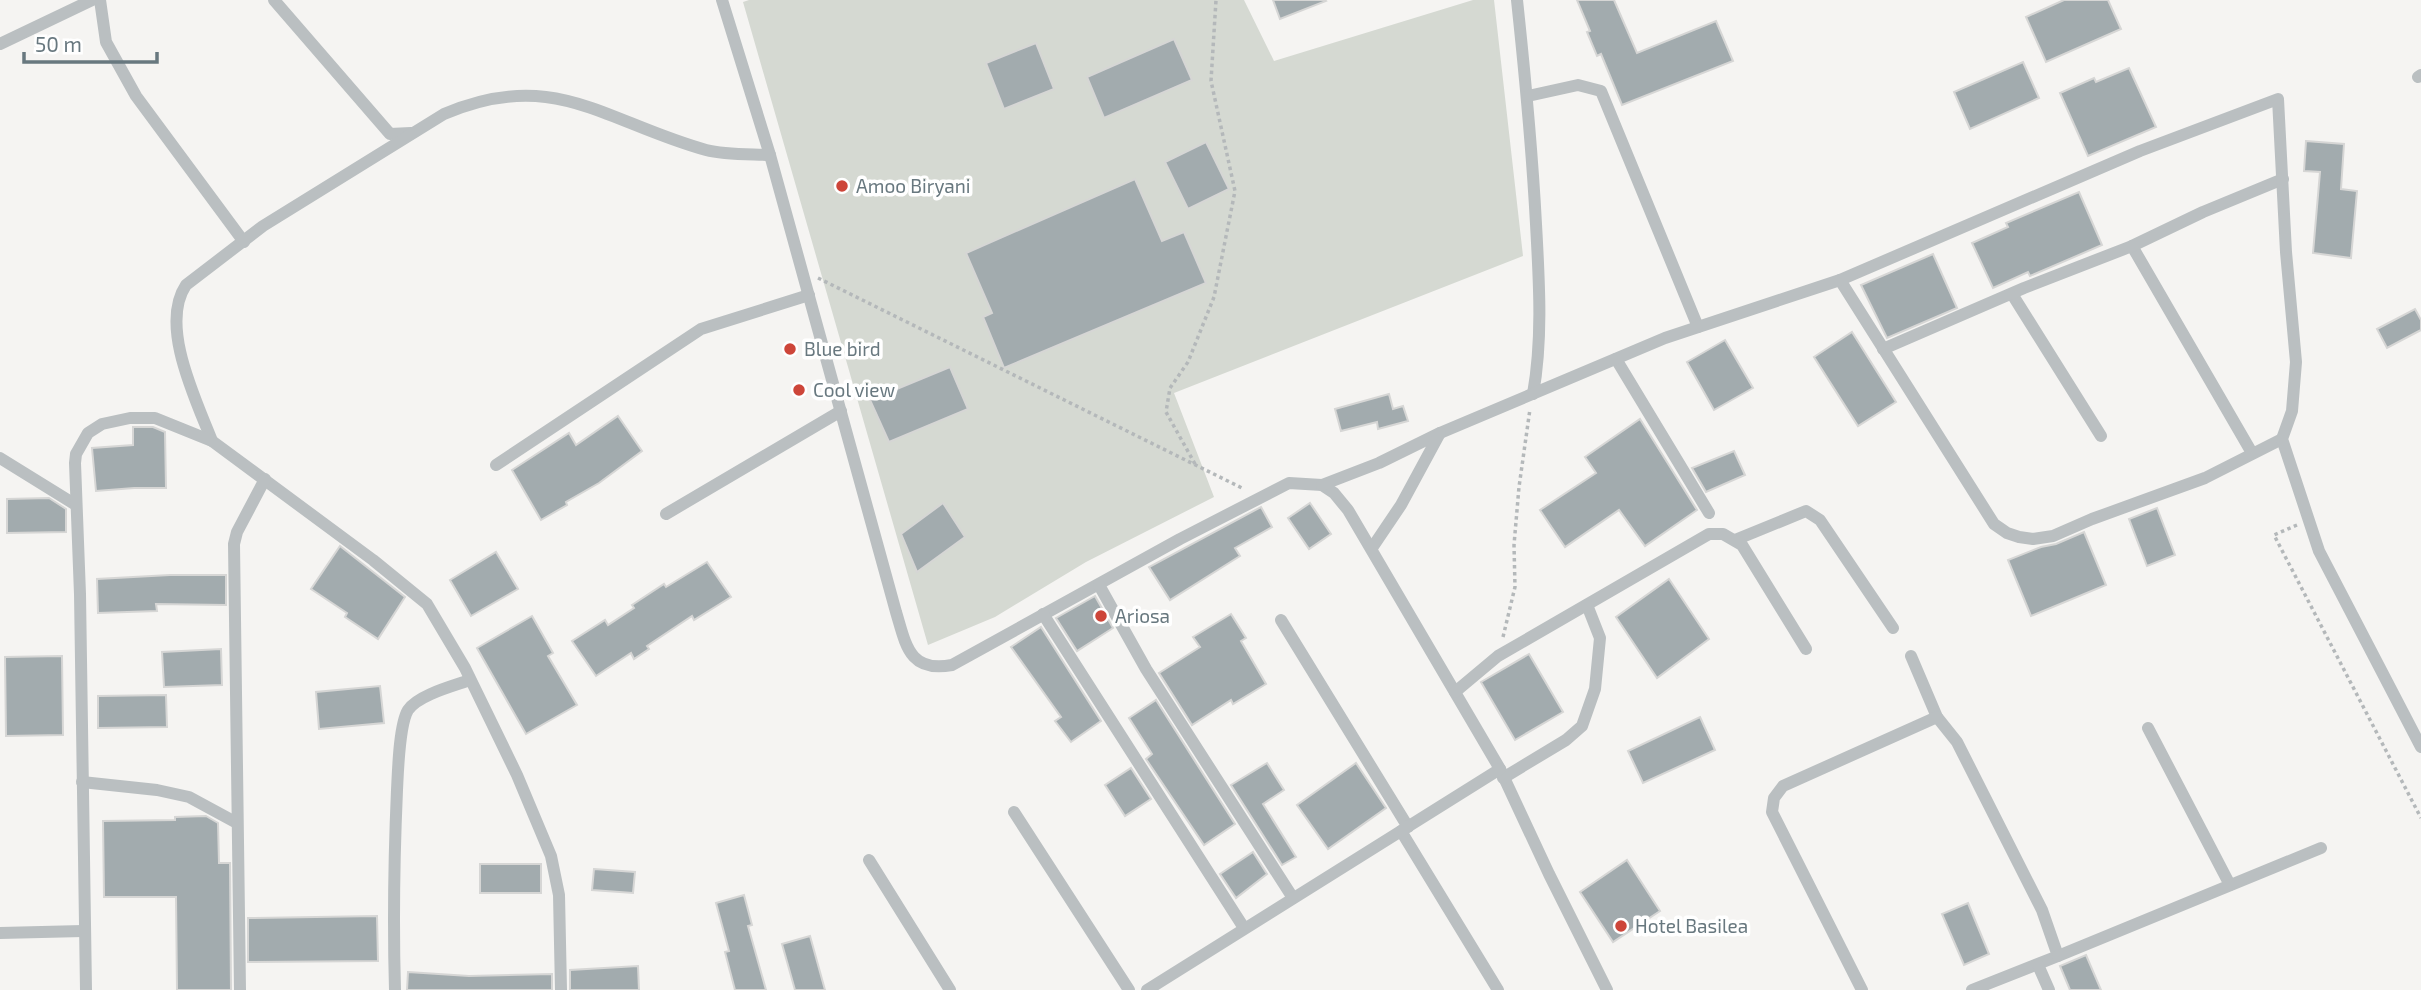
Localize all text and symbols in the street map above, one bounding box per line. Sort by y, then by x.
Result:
scale bar [24,21,158,65]
text: 50 m [35,31,82,56]
place label: Amoo Biryani [856,174,971,197]
marker: Amoo Biryani [834,178,850,194]
place label: Blue bird [804,337,881,360]
marker: Blue bird [782,341,798,357]
place label: Cool view [813,378,895,401]
marker: Cool view [791,382,807,398]
place label: Ariosa [1115,604,1170,627]
marker: Ariosa [1093,608,1109,624]
place label: Hotel Basilea [1635,914,1748,937]
marker: Hotel Basilea [1613,918,1629,934]

